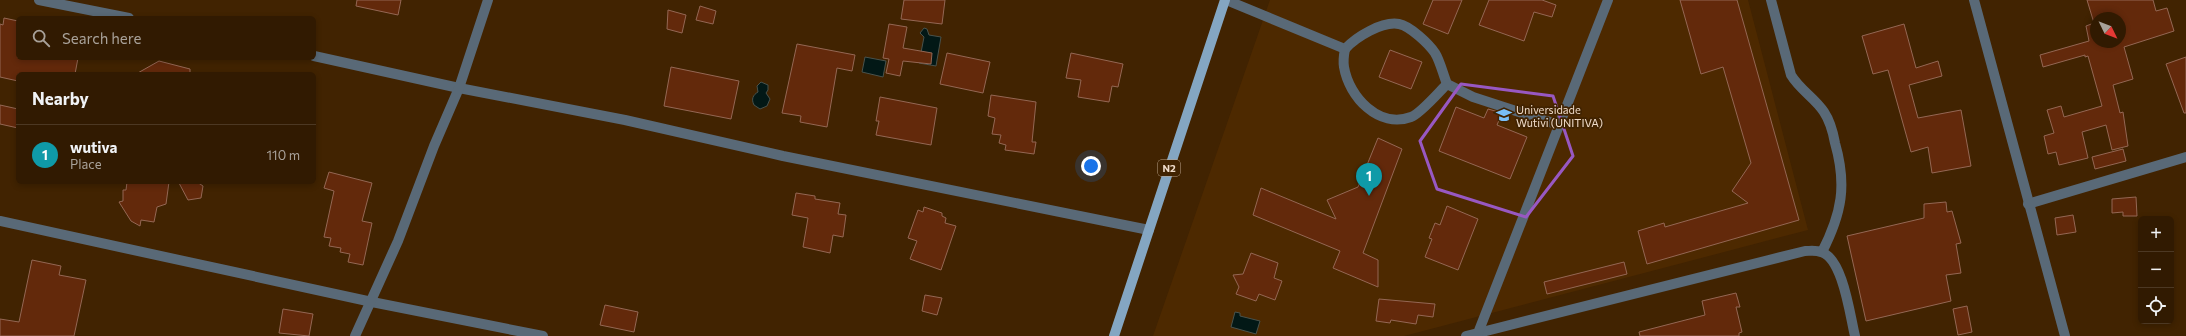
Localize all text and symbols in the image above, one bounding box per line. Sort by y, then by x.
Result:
north arrow [2090,12,2126,48]
search box [16,16,316,60]
icon: search [30,27,52,49]
text: Search here [62,29,141,47]
text: Nearby [32,88,89,109]
place label: Universidade Wutivi (UNITIVA) [1516,103,1603,129]
school or university icon: Universidade Wutivi (UNITIVA) [1495,106,1513,124]
text: wutiva [70,138,117,156]
text: 1 [42,147,48,163]
text: 110 m [267,147,300,163]
text: Place [70,156,102,172]
your location [1081,156,1101,176]
road number: N2 [1158,160,1180,176]
pin: 1 [1356,163,1382,196]
map controls [2138,216,2174,324]
button: + [2138,216,2174,252]
button: − [2138,252,2174,288]
button: locate [2138,288,2174,324]

